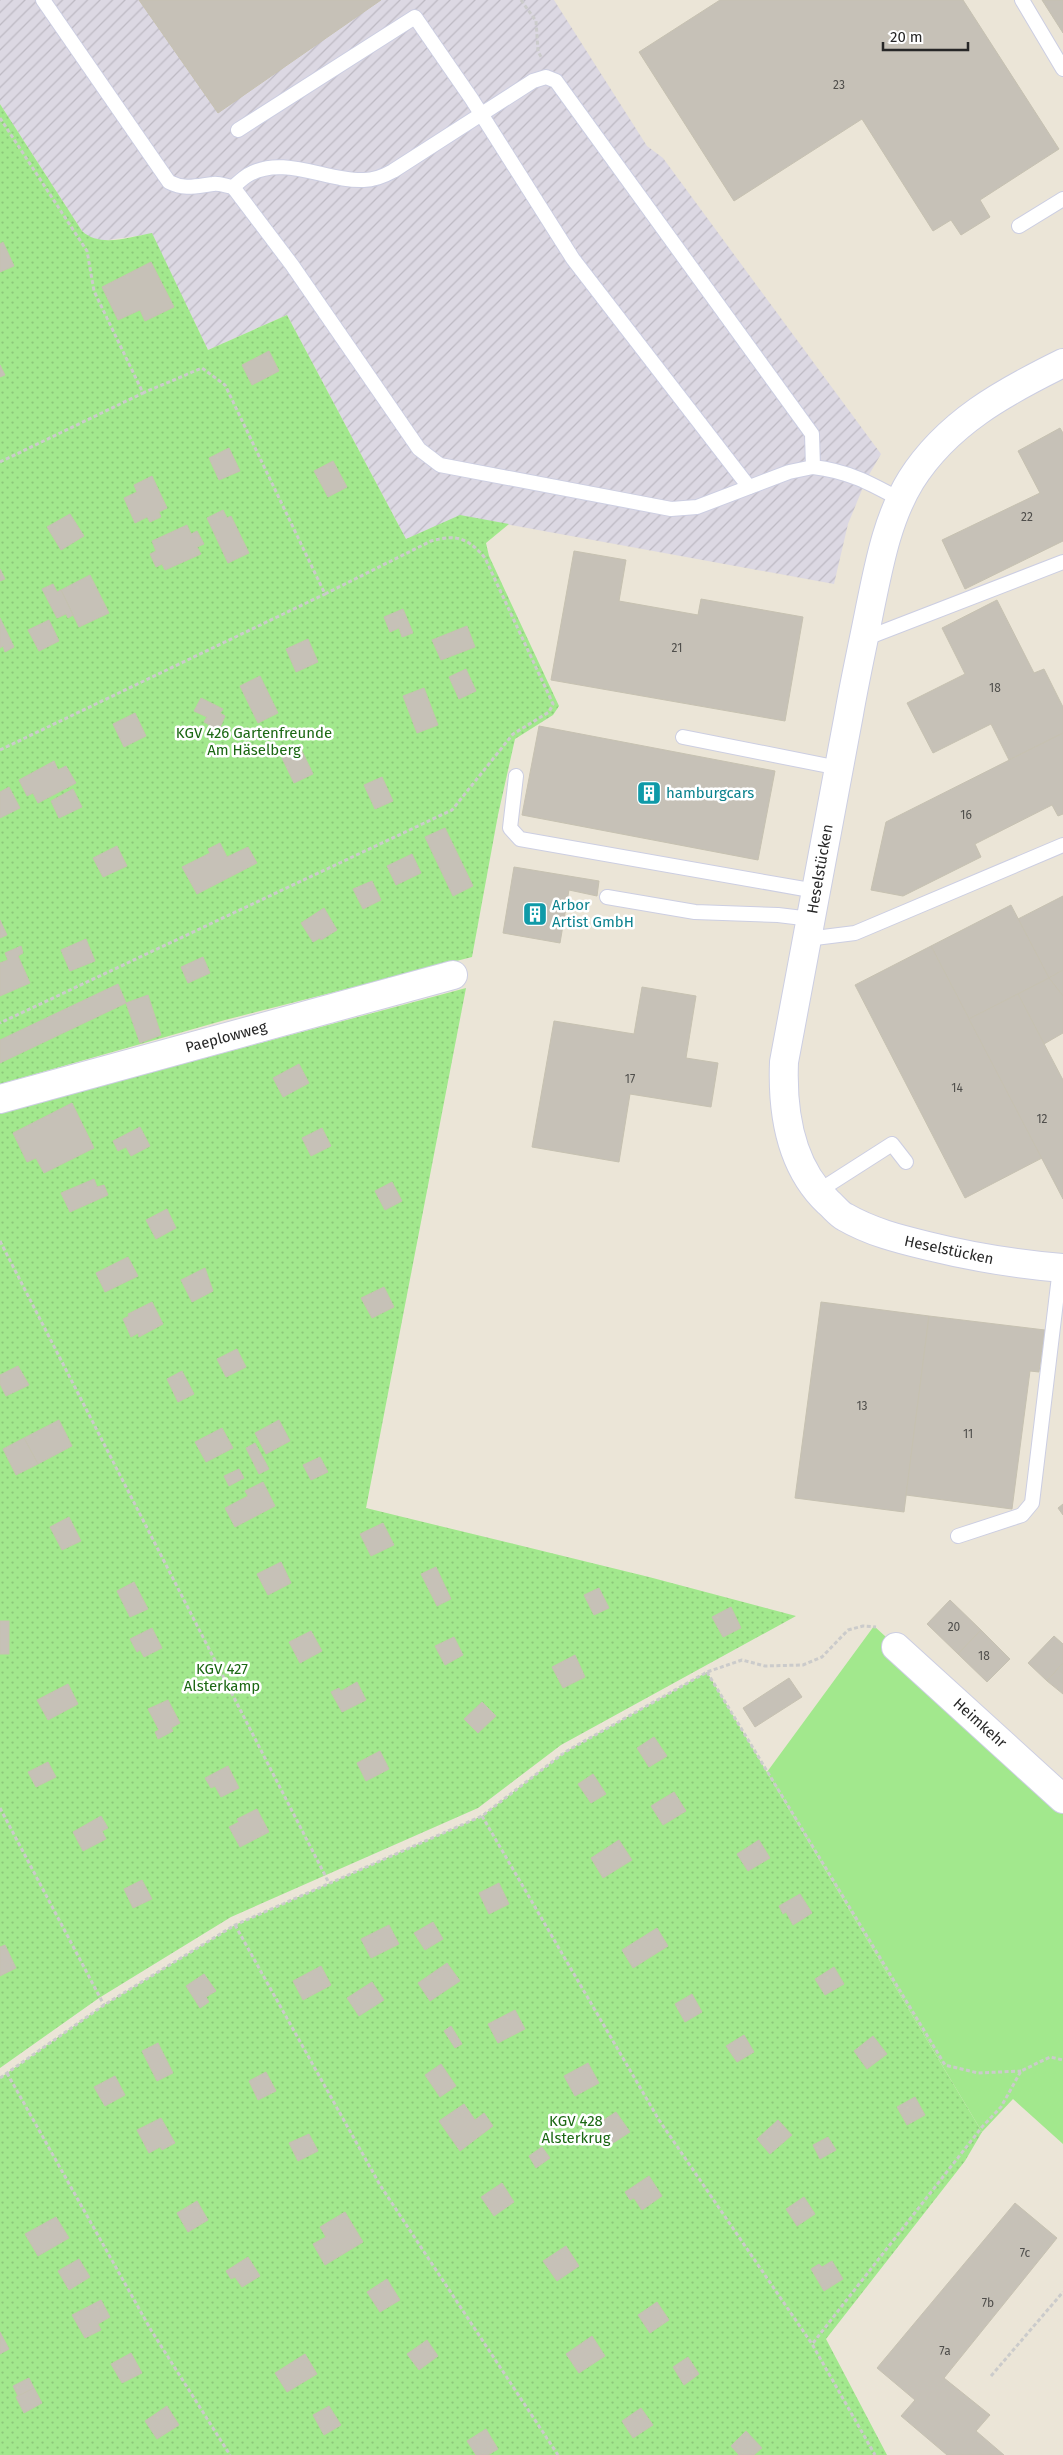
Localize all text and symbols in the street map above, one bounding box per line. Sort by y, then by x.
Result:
scale bar [883,20,968,52]
text: 20 m [890,28,923,46]
house number: 23 [833,78,845,92]
house number: 22 [1021,510,1033,524]
house number: 21 [672,641,682,655]
house number: 18 [989,681,1001,695]
park label: KGV 426 Gartenfreunde Am Häselberg [176,724,332,759]
building icon: hamburgcars [636,780,662,806]
place label: hamburgcars [666,784,754,802]
house number: 16 [960,808,972,822]
street label: Heselstücken [803,823,837,915]
place label: Arbor Artist GmbH [552,896,634,931]
building icon: Arbor Artist GmbH [522,901,548,927]
street label: Paeplowweg [183,1017,269,1057]
house number: 17 [625,1072,635,1086]
house number: 14 [951,1081,963,1095]
house number: 12 [1036,1112,1048,1126]
street label: Heselstücken [903,1232,995,1268]
house number: 13 [856,1399,868,1413]
house number: 11 [963,1427,973,1441]
house number: 20 [948,1620,961,1634]
house number: 18 [978,1649,990,1663]
park label: KGV 427 Alsterkamp [184,1660,260,1695]
street label: Heimkehr [950,1694,1011,1752]
park label: KGV 428 Alsterkrug [541,2112,611,2147]
house number: 7c [1020,2246,1031,2260]
house number: 7b [982,2296,994,2310]
house number: 7a [939,2344,951,2358]

